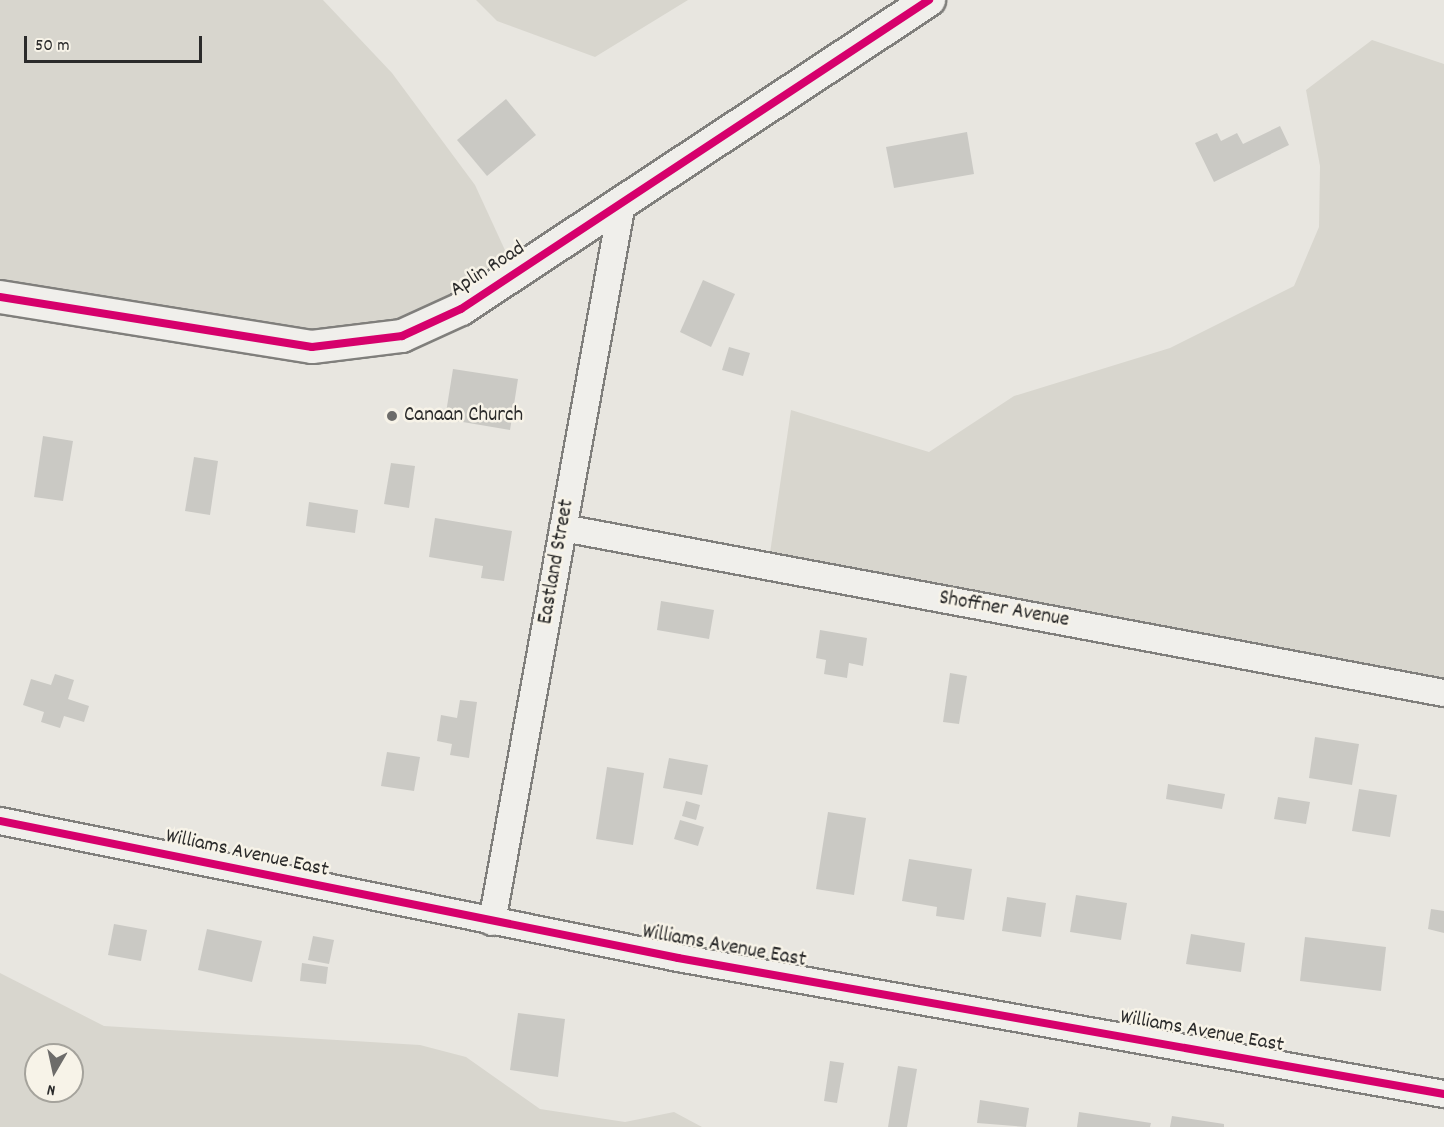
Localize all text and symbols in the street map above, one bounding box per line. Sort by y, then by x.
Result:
scale bar [27,24,206,62]
text: 50 m [35,34,70,59]
street label: Aplin Road [446,237,530,303]
place label: Canaan Church [404,403,523,429]
marker: Canaan Church [385,409,399,423]
street label: Eastland Street [534,498,580,626]
street label: Shoffner Avenue [937,586,1071,634]
street label: Williams Avenue East [163,824,331,884]
street label: Williams Avenue East [640,920,808,974]
street label: Williams Avenue East [1118,1005,1286,1059]
north arrow [24,1043,84,1103]
text: N [46,1077,57,1101]

